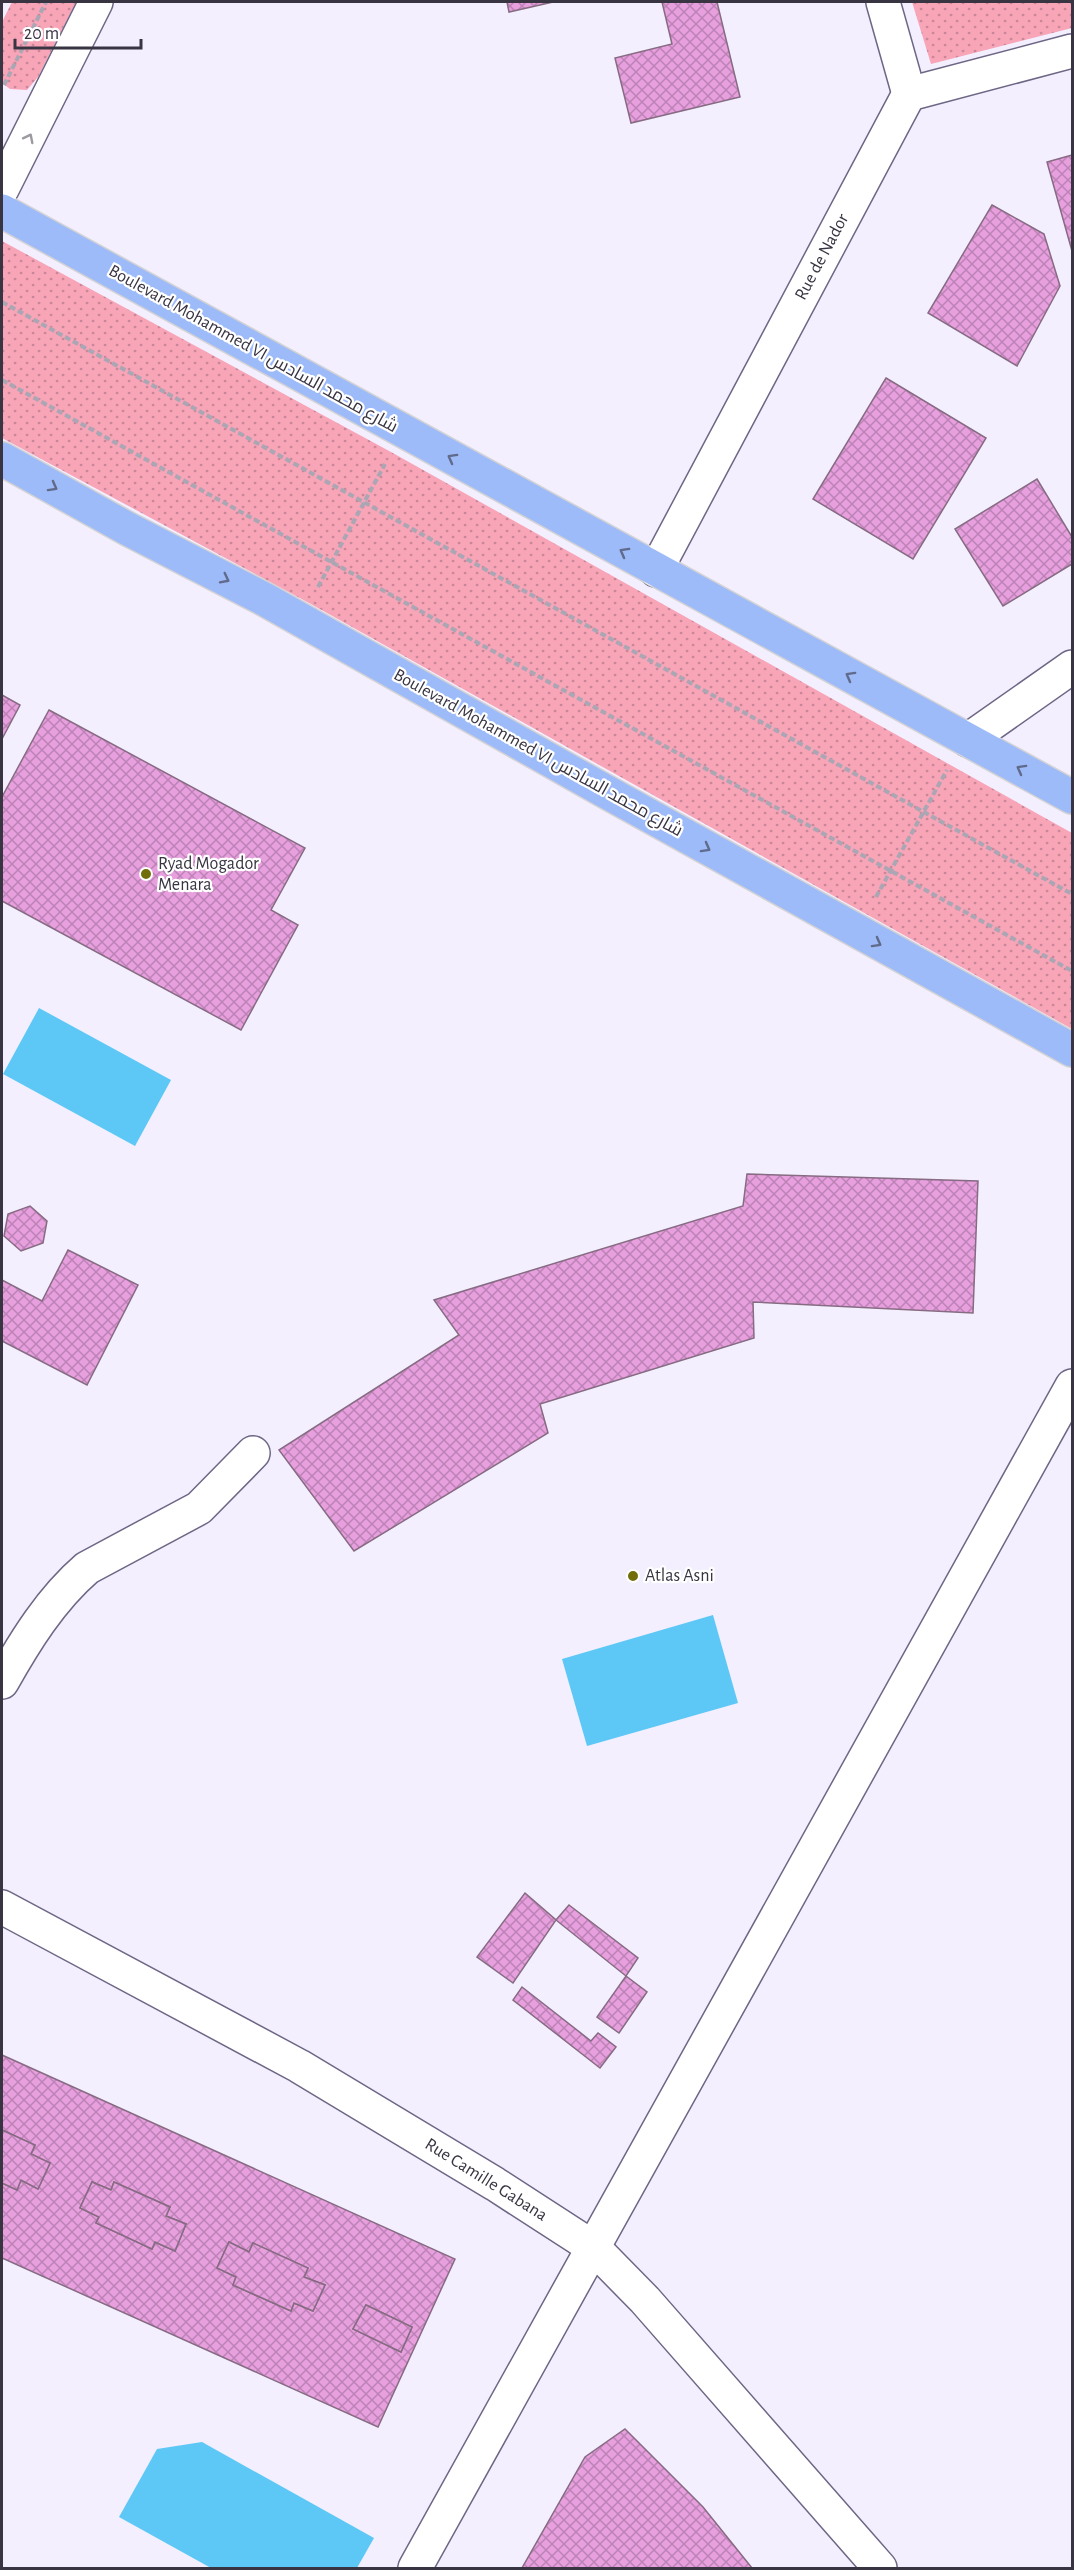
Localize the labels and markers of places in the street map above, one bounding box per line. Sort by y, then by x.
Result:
place label: Ryad Mogador Menara [158,855,259,894]
marker: Ryad Mogador Menara [139,867,153,881]
place label: Atlas Asni [645,1567,714,1585]
marker: Atlas Asni [626,1569,640,1583]

